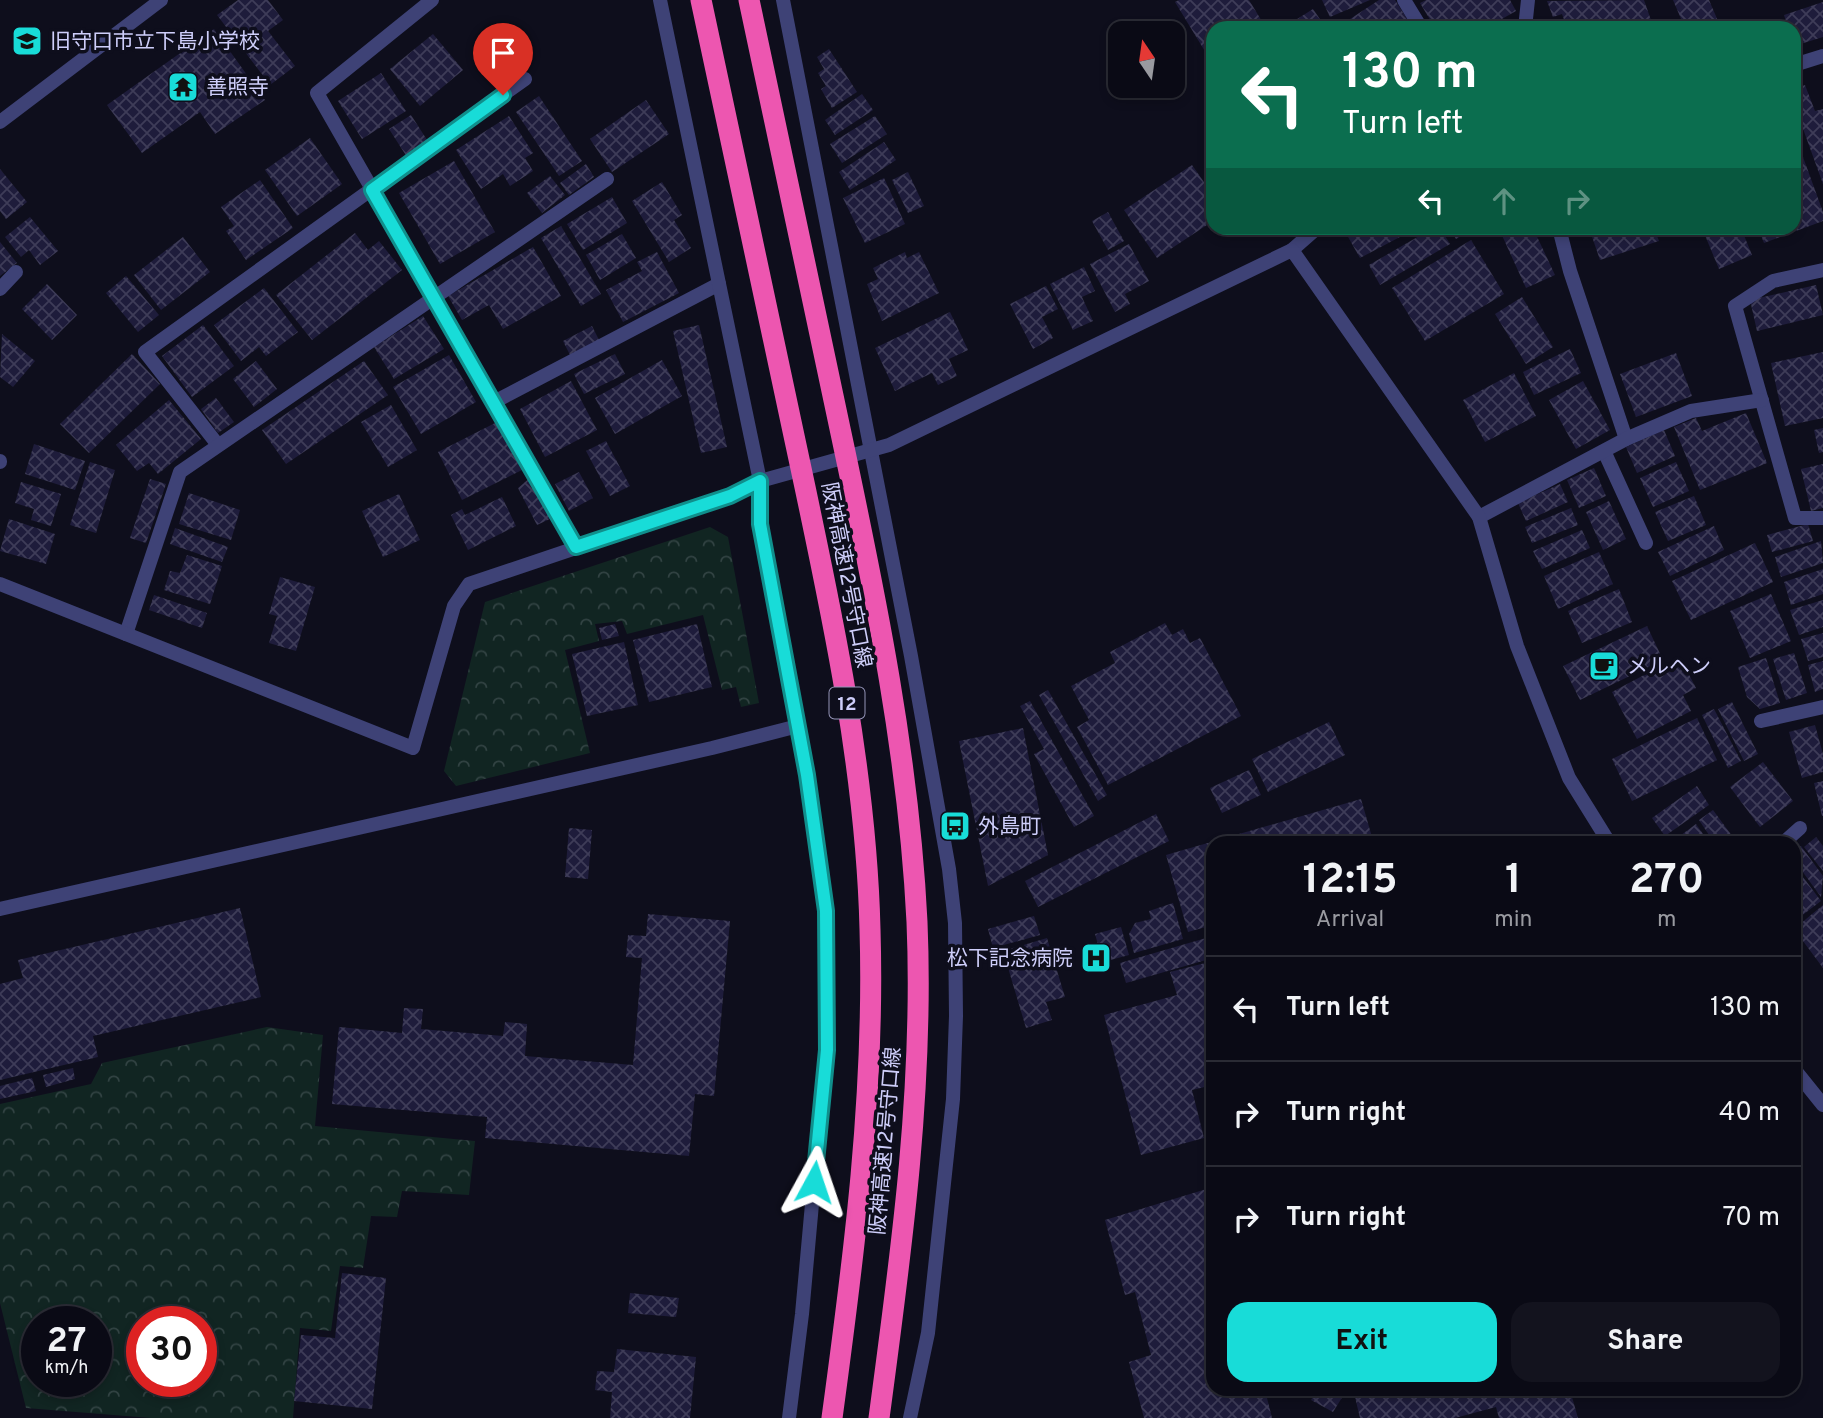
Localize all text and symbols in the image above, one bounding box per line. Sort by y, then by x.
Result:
north arrow [1108,21,1185,98]
map controls [1108,21,1185,98]
pin [473,23,533,95]
school or university icon: 旧守口市立下島小学校 [10,24,44,58]
place label: 旧守口市立下島小学校 [50,29,260,56]
icon: arrive [484,34,522,72]
text: 130 m [1342,44,1478,106]
icon: left [1227,49,1318,140]
temple icon: 善照寺 [166,70,200,104]
place label: 善照寺 [206,75,269,102]
text: Turn left [1342,105,1463,145]
icon: left [1412,182,1450,220]
icon: ahead [1485,182,1523,220]
icon: right [1558,182,1596,220]
street label: 阪神高速12号守口線 [814,480,877,670]
cafe icon: メルヘン [1587,649,1621,683]
place label: メルヘン [1627,654,1711,681]
road number: 12 [830,688,864,718]
bus stop icon: 外島町 [938,809,972,843]
place label: 外島町 [978,814,1041,841]
text: 12:15 [1303,855,1398,908]
text: 1 [1505,855,1522,908]
text: 270 [1629,855,1704,908]
text: Arrival [1316,906,1384,935]
text: min [1494,906,1532,935]
text: m [1657,906,1676,935]
hospital icon: 松下記念病院 [1079,941,1113,975]
place label: 松下記念病院 [947,946,1073,973]
icon: left [1227,990,1265,1028]
text: Turn left [1286,992,1390,1025]
text: 130 m [1710,992,1780,1025]
street label: 阪神高速12号守口線 [865,1046,908,1236]
icon: right [1227,1095,1265,1133]
text: Turn right [1286,1097,1406,1130]
text: 40 m [1719,1097,1780,1130]
position arrow [777,1145,851,1219]
icon: right [1227,1200,1265,1238]
text: Turn right [1286,1202,1406,1235]
text: 70 m [1722,1202,1780,1235]
button: Exit [1227,1302,1497,1382]
button: Share [1511,1302,1780,1382]
speed limit sign: 30 [126,1306,217,1397]
text: 27 [47,1320,86,1364]
text: km/h [45,1357,88,1380]

